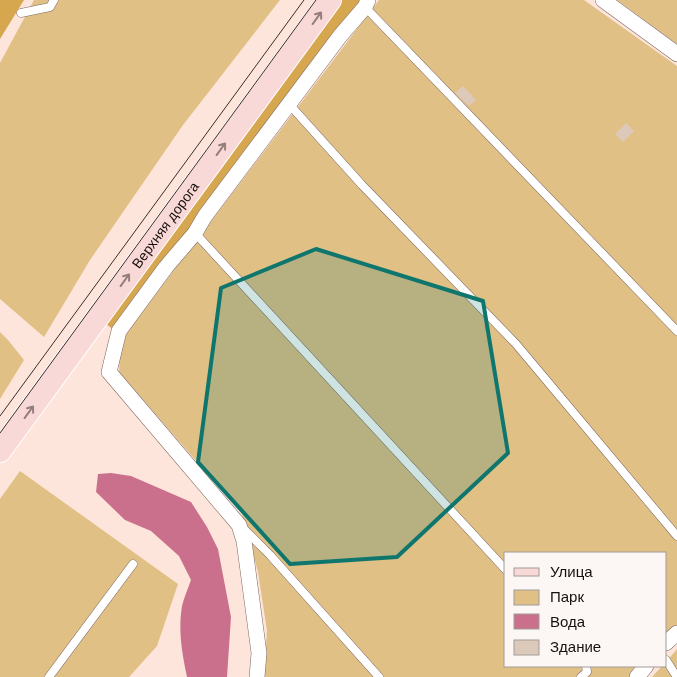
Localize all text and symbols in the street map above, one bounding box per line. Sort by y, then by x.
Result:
one-way arrow [312,11,322,25]
one-way arrow [215,143,226,156]
street label: Верхняя дорога [129,179,202,271]
one-way arrow [119,274,130,287]
one-way arrow [24,405,34,419]
legend [504,552,667,667]
text: Улица [550,563,593,580]
text: Парк [550,588,584,605]
text: Вода [550,613,586,630]
text: Здание [550,638,601,655]

